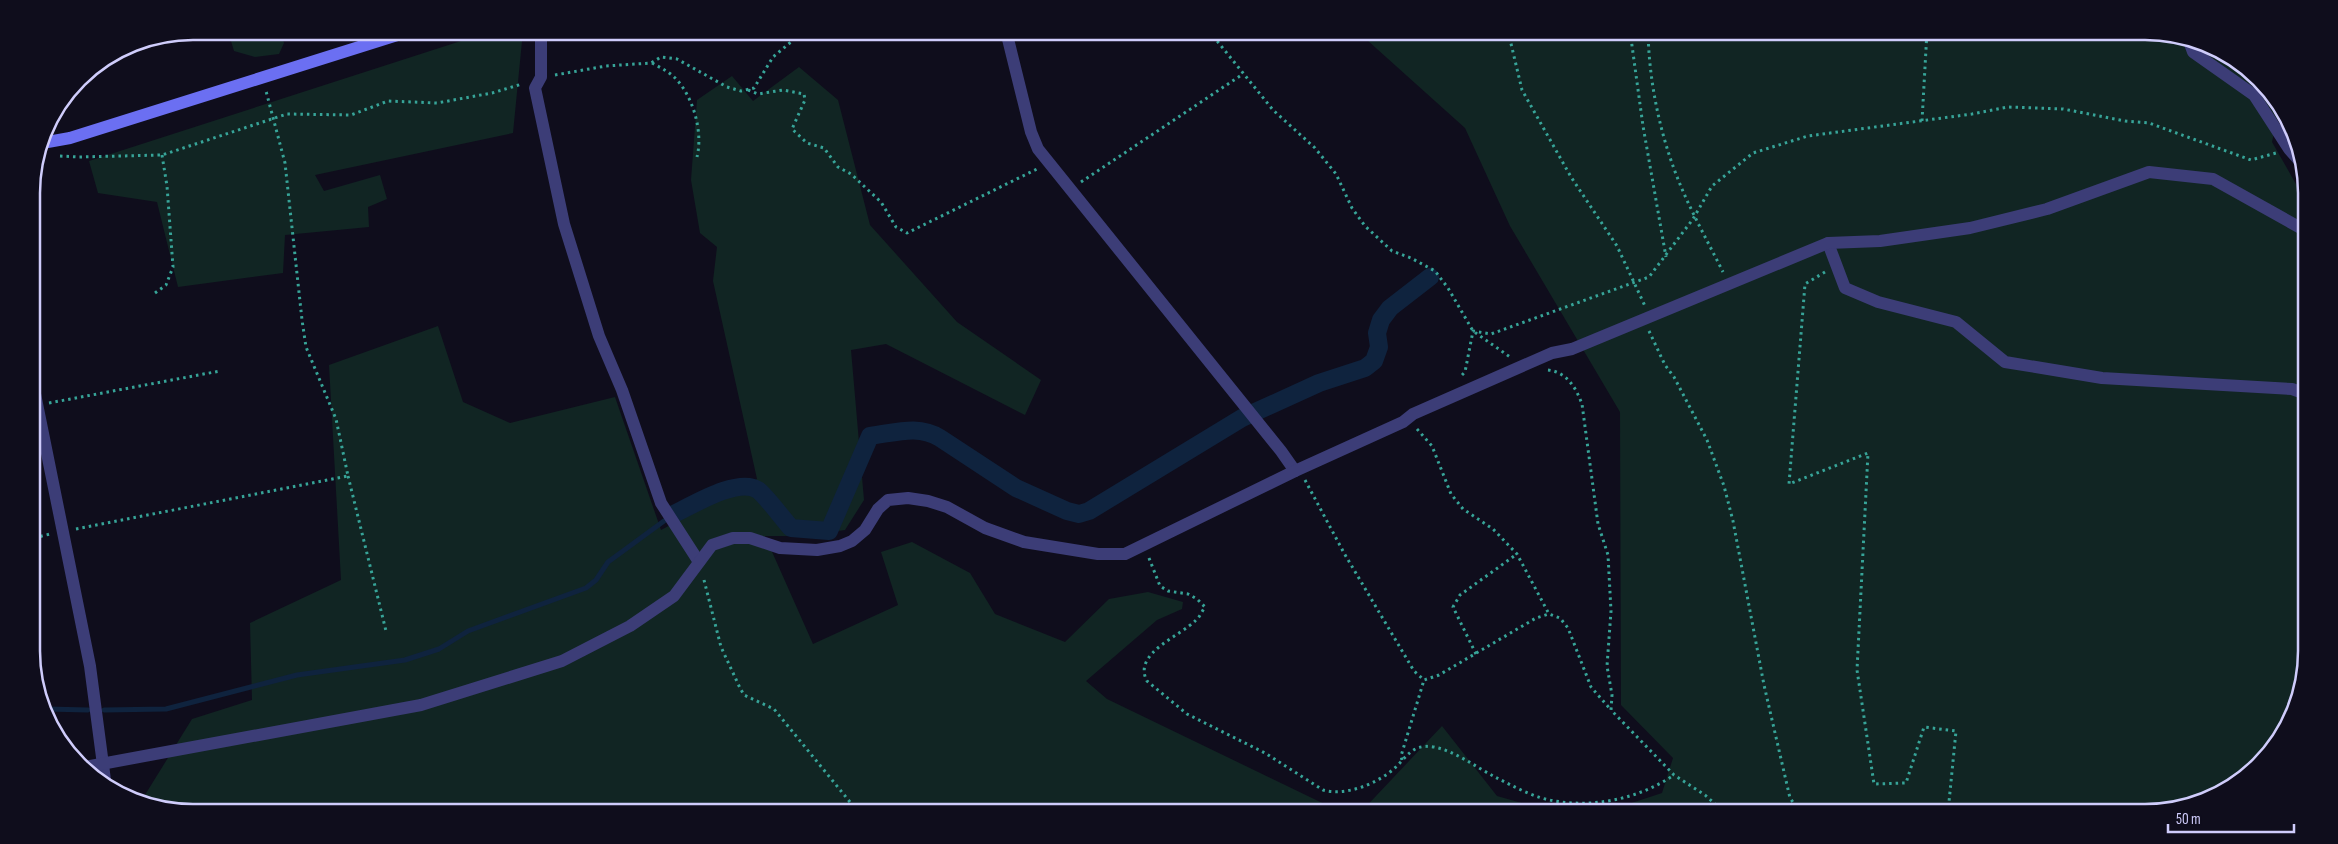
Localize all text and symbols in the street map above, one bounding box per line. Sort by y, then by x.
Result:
scale bar [2168,802,2294,834]
text: 50 m [2176,810,2201,829]

